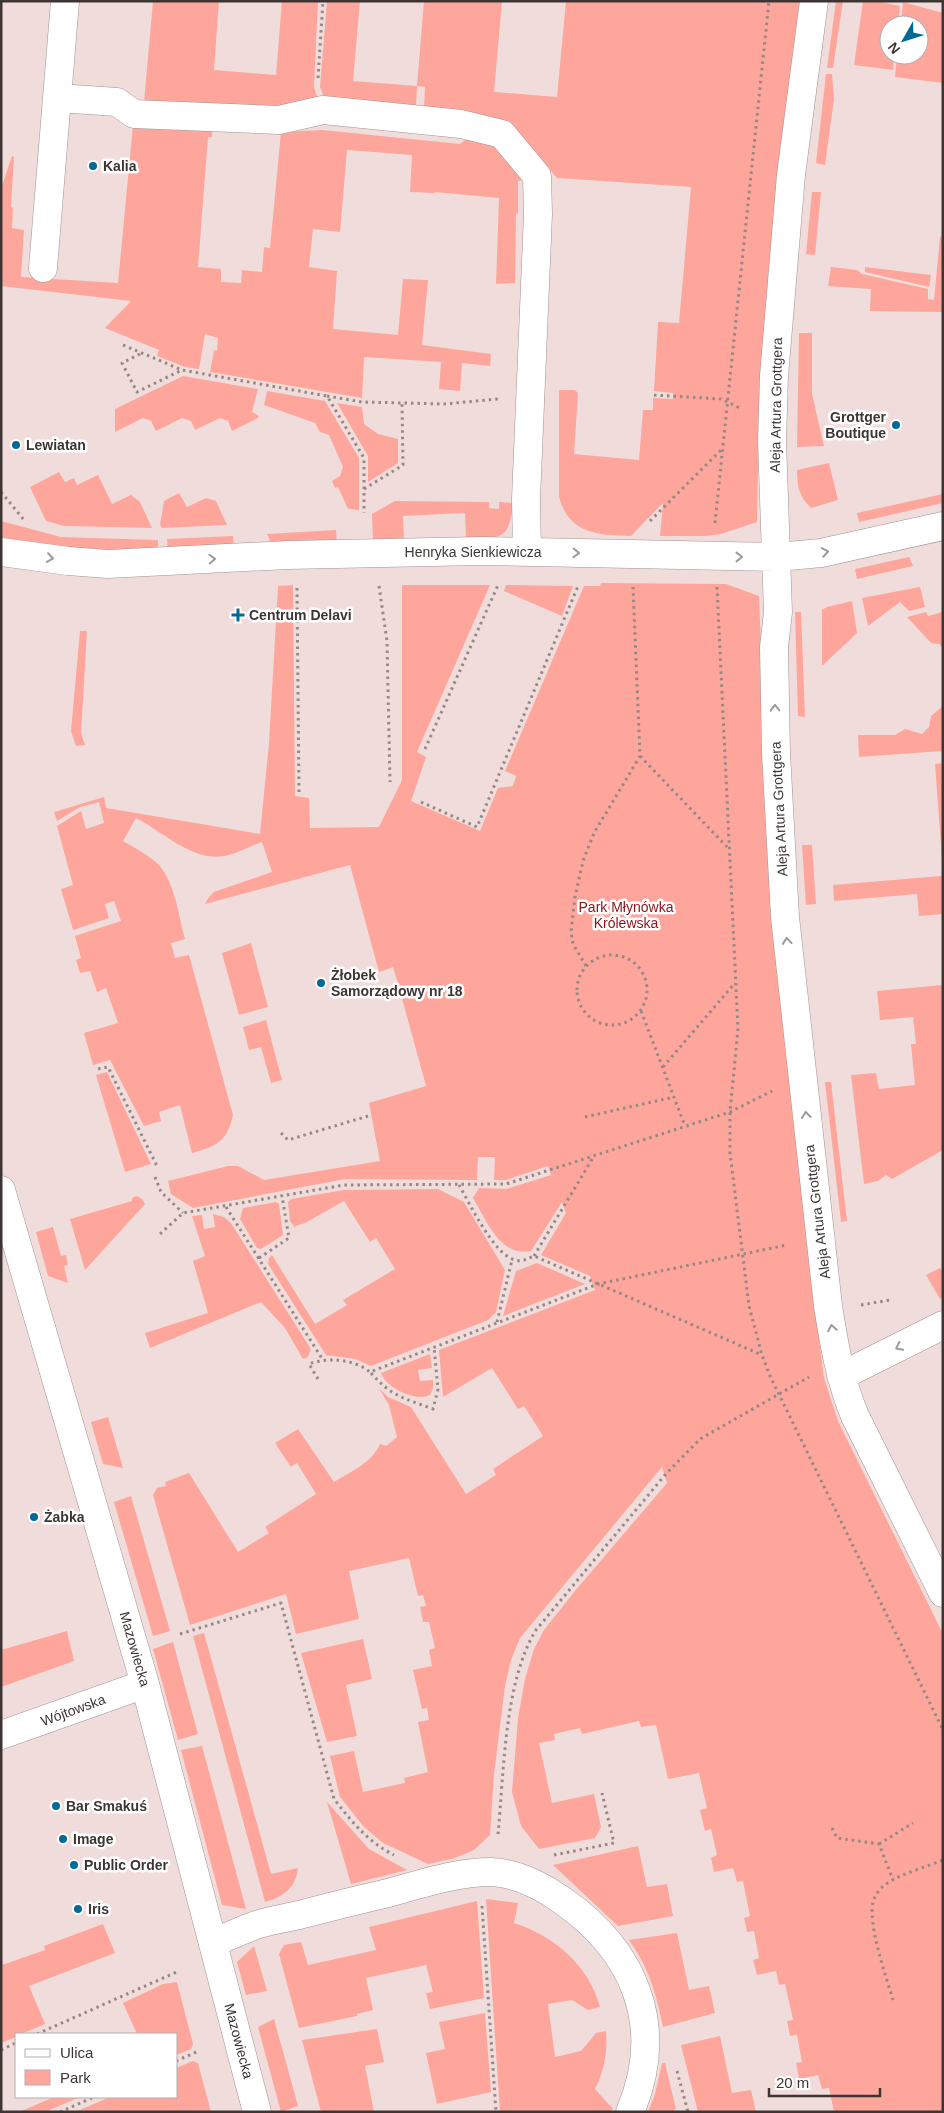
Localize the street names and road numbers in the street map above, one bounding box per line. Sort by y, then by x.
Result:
street label: Aleja Artura Grottgera [767,337,785,473]
street label: Henryka Sienkiewicza [405,544,542,560]
street label: Aleja Artura Grottgera [767,741,791,877]
street label: Aleja Artura Grottgera [801,1144,833,1280]
street label: Mazowiecka [117,1610,153,1688]
street label: Wójtowska [38,1691,108,1729]
street label: Mazowiecka [221,2002,257,2080]

